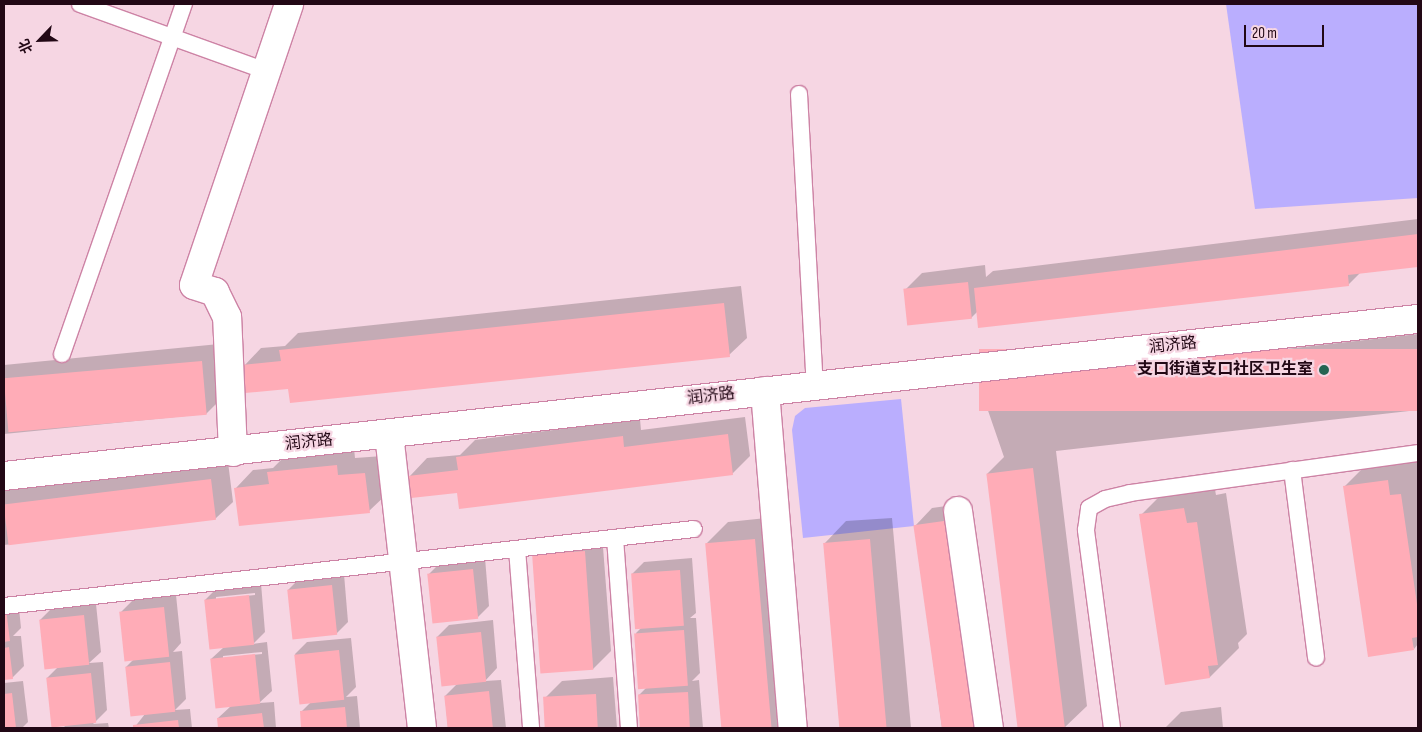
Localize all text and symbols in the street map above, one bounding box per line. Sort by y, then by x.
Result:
north arrow [15,15,65,65]
scale bar [1247,15,1327,47]
text: 20 m [1252,24,1277,43]
text: 北 [15,36,36,56]
street label: 润济路 [1148,334,1198,358]
place label: 支口街道支口社区卫生室 [1137,360,1313,380]
marker: 支口街道支口社区卫生室 [1317,363,1331,377]
street label: 润济路 [686,385,736,409]
street label: 润济路 [284,431,334,455]

